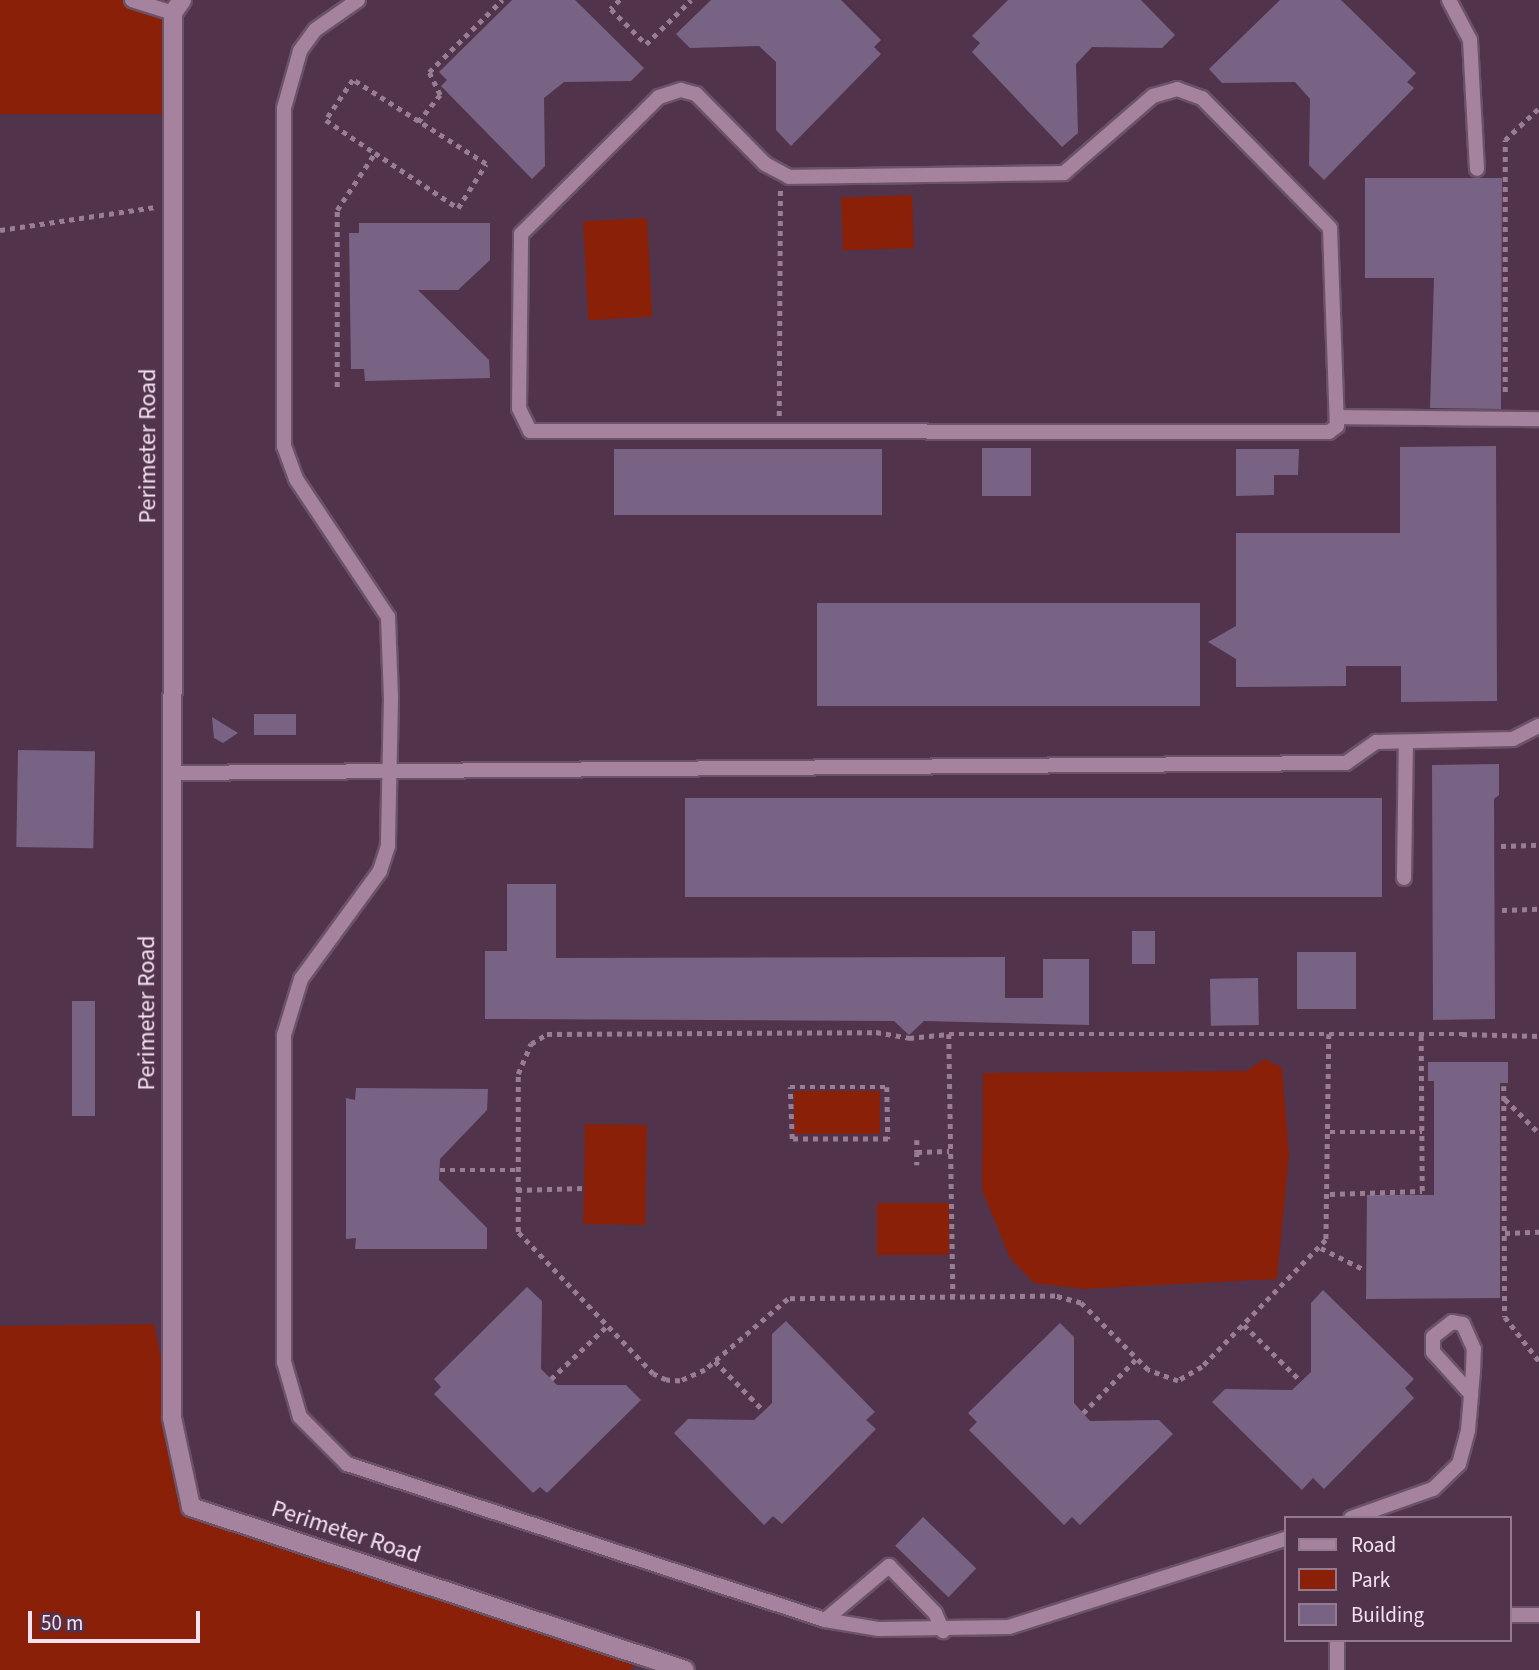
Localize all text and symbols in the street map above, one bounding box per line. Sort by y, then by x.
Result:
street label: Perimeter Road [134,368,162,524]
street label: Perimeter Road [133,935,161,1091]
street label: Perimeter Road [268,1494,424,1570]
legend [1284,1516,1511,1642]
text: Road [1351,1530,1396,1560]
text: Park [1351,1565,1390,1595]
scale bar [32,1596,203,1640]
text: Building [1351,1600,1424,1630]
text: 50 m [41,1608,83,1638]

